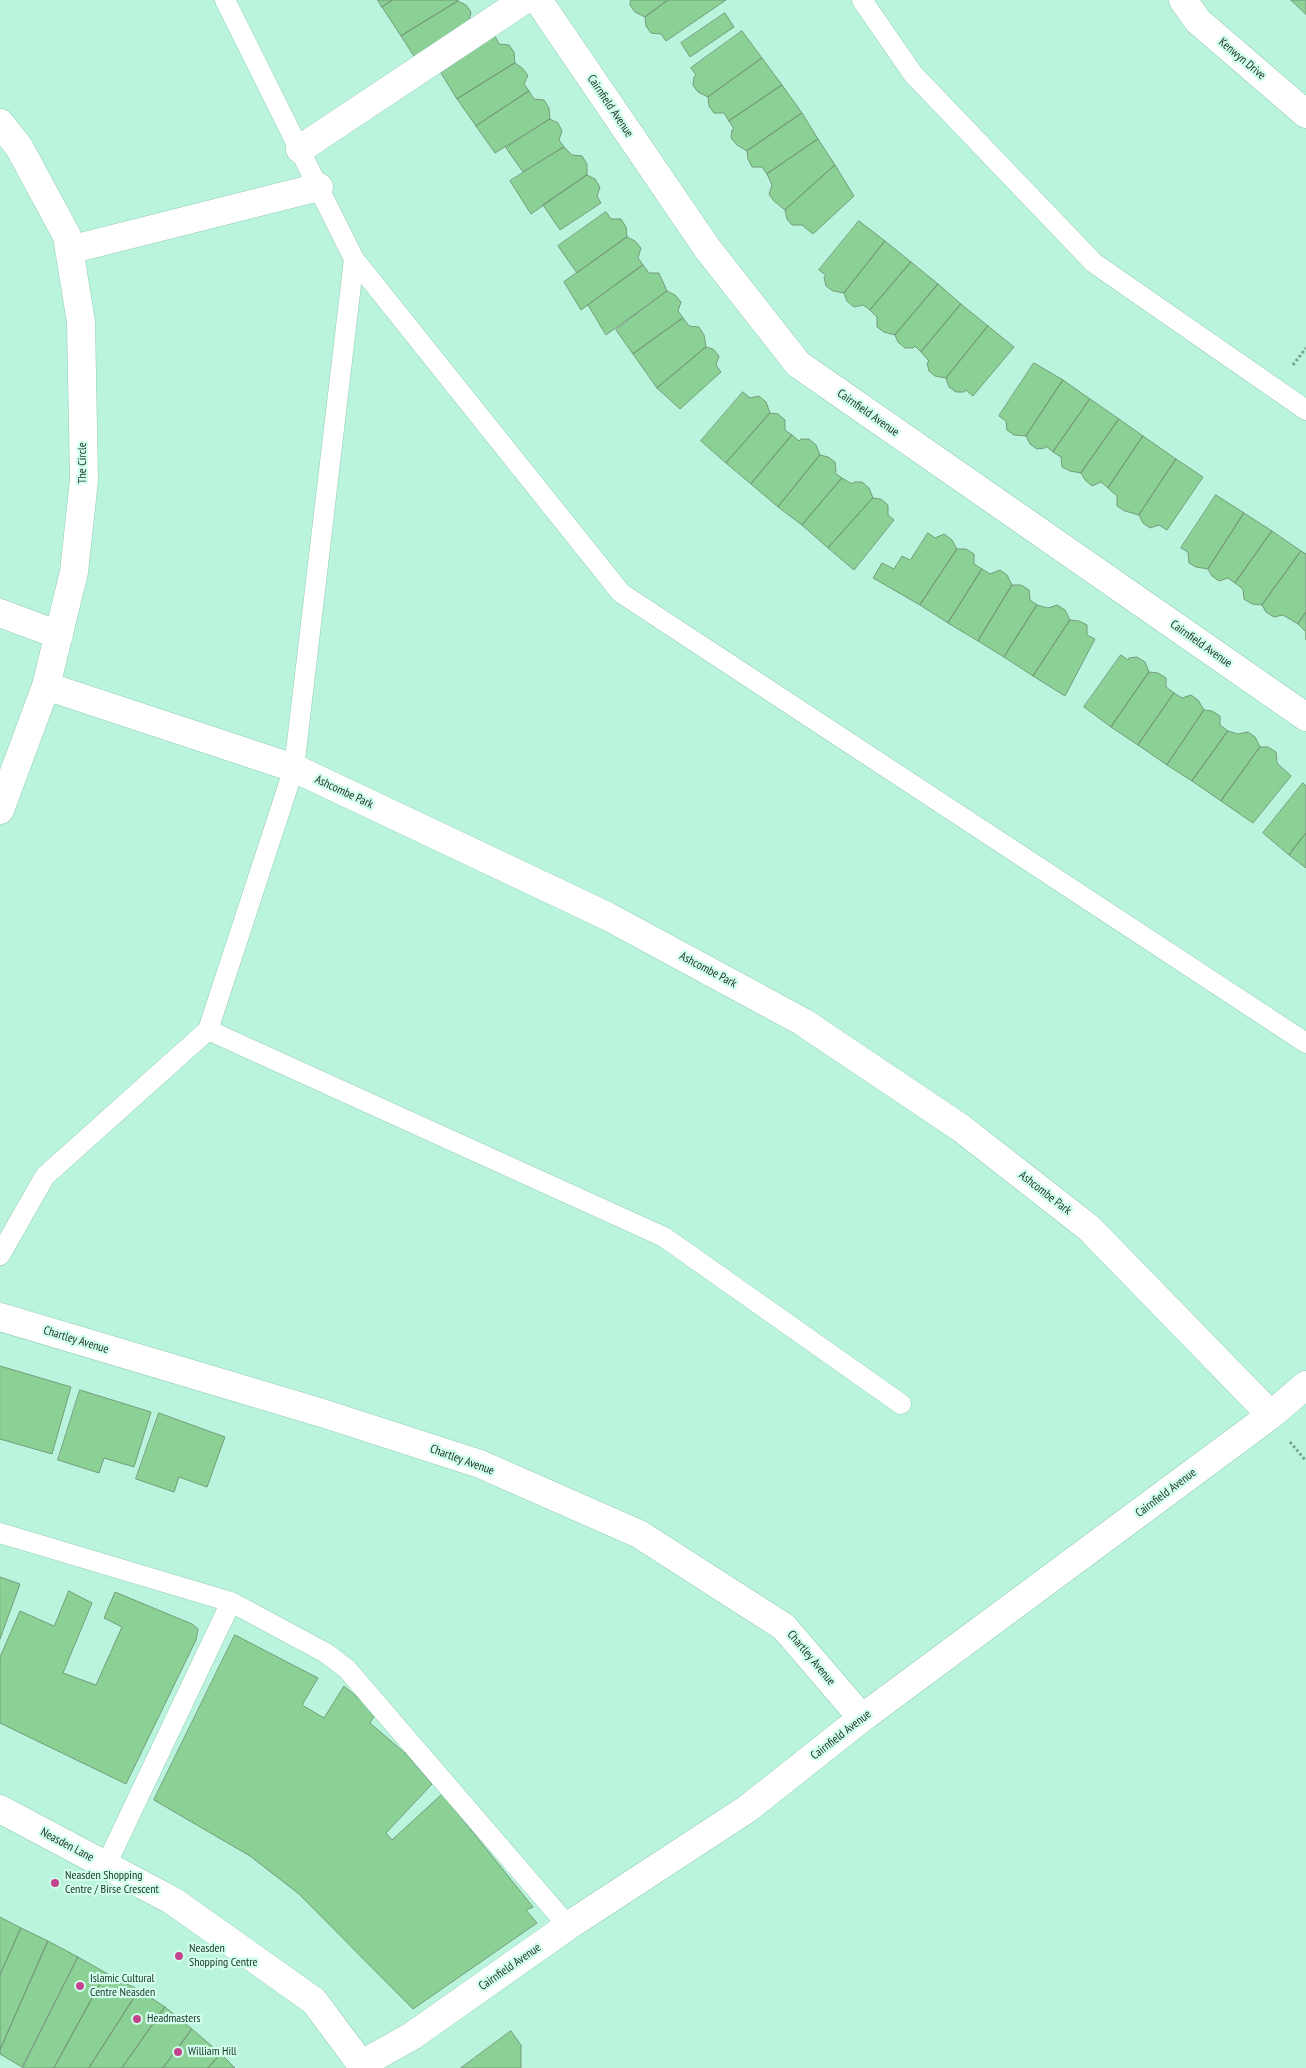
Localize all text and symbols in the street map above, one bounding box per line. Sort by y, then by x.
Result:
street label: Kenwyn Drive [1216,35,1268,83]
street label: Cairnfield Avenue [584,72,636,140]
street label: Cairnfield Avenue [834,386,902,440]
street label: The Circle [76,442,90,484]
street label: Cairnfield Avenue [1167,617,1235,671]
street label: Ashcombe Park [313,772,375,812]
street label: Ashcombe Park [677,949,739,991]
street label: Ashcombe Park [1016,1168,1074,1218]
street label: Chartley Avenue [42,1323,110,1357]
street label: Chartley Avenue [428,1442,496,1478]
street label: Cairnfield Avenue [1133,1465,1199,1521]
street label: Chartley Avenue [784,1628,838,1688]
street label: Cairnfield Avenue [808,1707,874,1763]
street label: Neasden Lane [38,1825,96,1865]
place label: Neasden Shopping Centre / Birse Crescent [65,1869,159,1897]
marker: Neasden Shopping Centre / Birse Crescent [49,1877,61,1889]
street label: Cairnfield Avenue [476,1940,544,1994]
place label: Neasden Shopping Centre [189,1942,258,1970]
marker: Neasden Shopping Centre [173,1950,185,1962]
place label: Islamic Cultural Centre Neasden [90,1972,155,2000]
marker: Islamic Cultural Centre Neasden [74,1980,86,1992]
place label: Headmasters [147,2012,201,2026]
marker: Headmasters [131,2013,143,2025]
place label: William Hill [188,2045,237,2059]
marker: William Hill [172,2046,184,2058]

